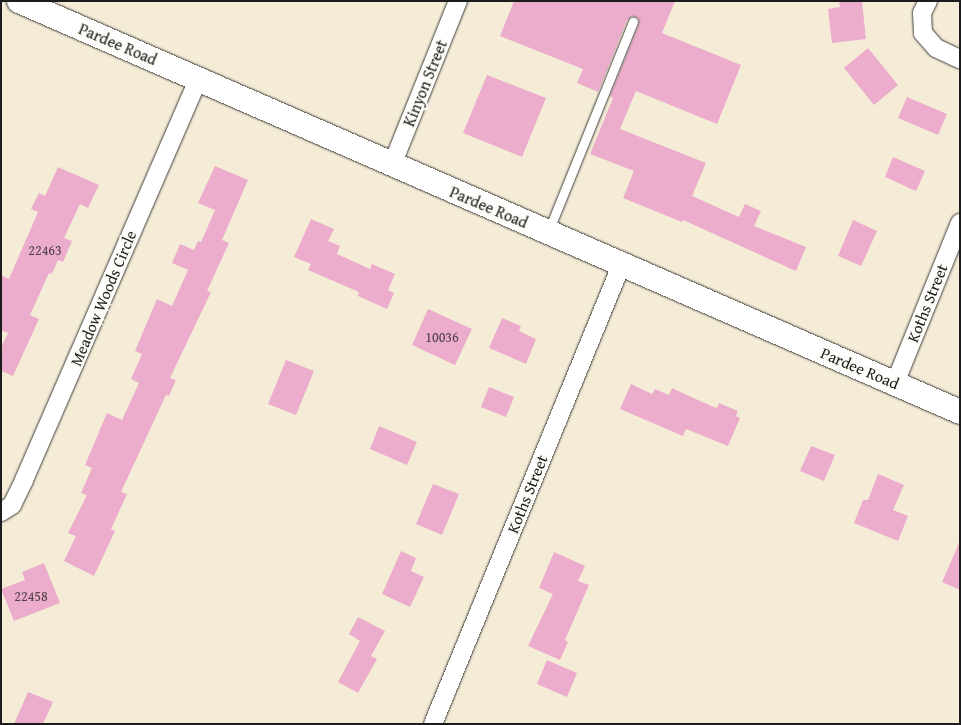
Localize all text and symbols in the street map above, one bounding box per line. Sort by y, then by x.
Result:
street label: Pardee Road [76,19,160,69]
street label: Kinyon Street [399,37,451,129]
street label: Pardee Road [447,182,531,232]
street label: Meadow Woods Circle [66,227,140,369]
house number: 22463 [28,242,62,258]
street label: Koths Street [903,261,951,345]
house number: 10036 [425,329,459,345]
street label: Pardee Road [818,343,902,393]
street label: Koths Street [503,452,551,536]
house number: 22458 [14,588,48,604]

